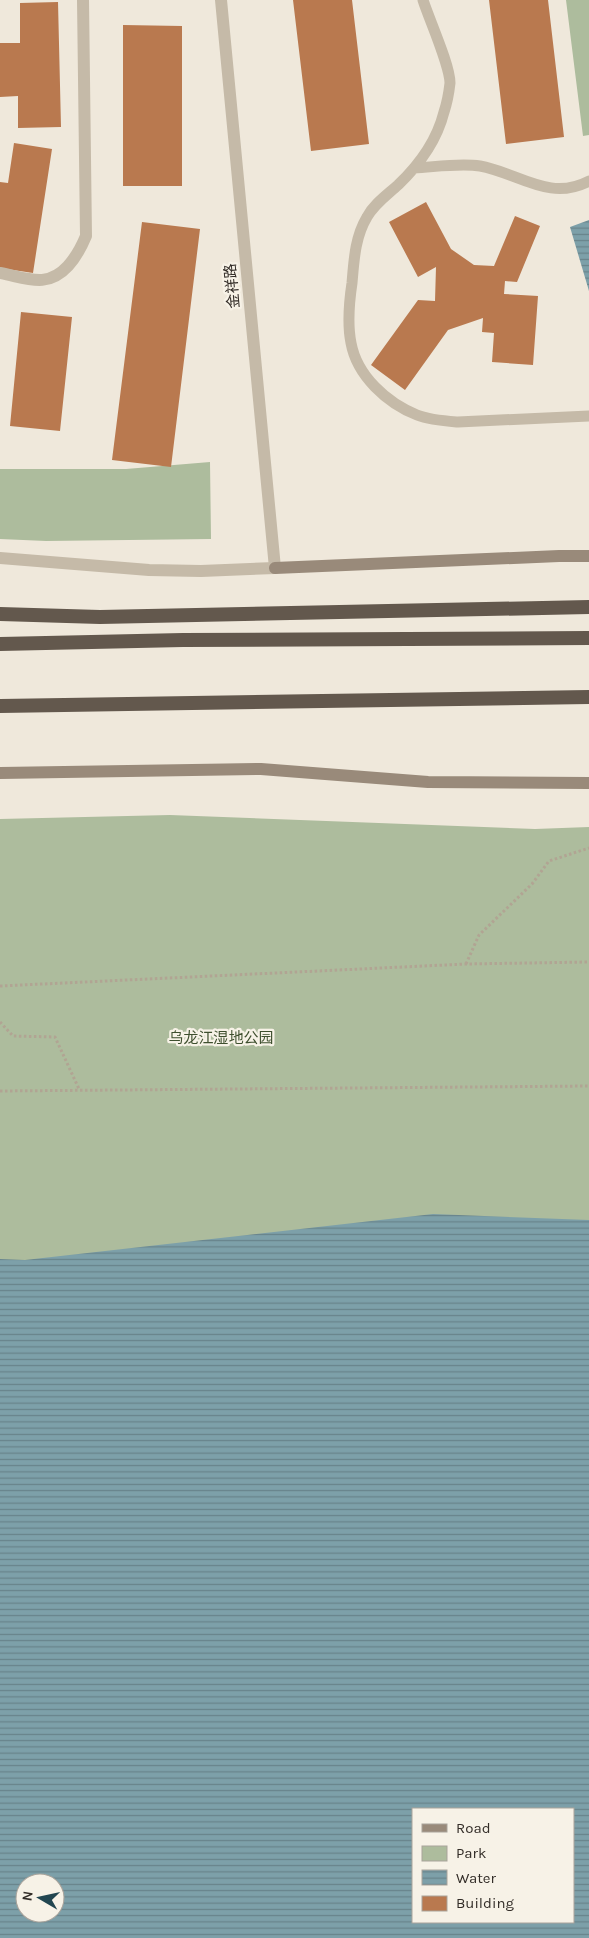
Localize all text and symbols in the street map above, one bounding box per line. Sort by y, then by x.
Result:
street label: 金祥路 [221,263,243,309]
park label: 乌龙江湿地公园 [168,1029,274,1047]
legend [412,1808,574,1923]
text: Road [456,1819,491,1837]
text: Park [456,1844,486,1862]
text: Water [456,1869,497,1887]
north arrow [15,1873,65,1923]
text: N [18,1890,37,1902]
text: Building [456,1894,514,1912]

